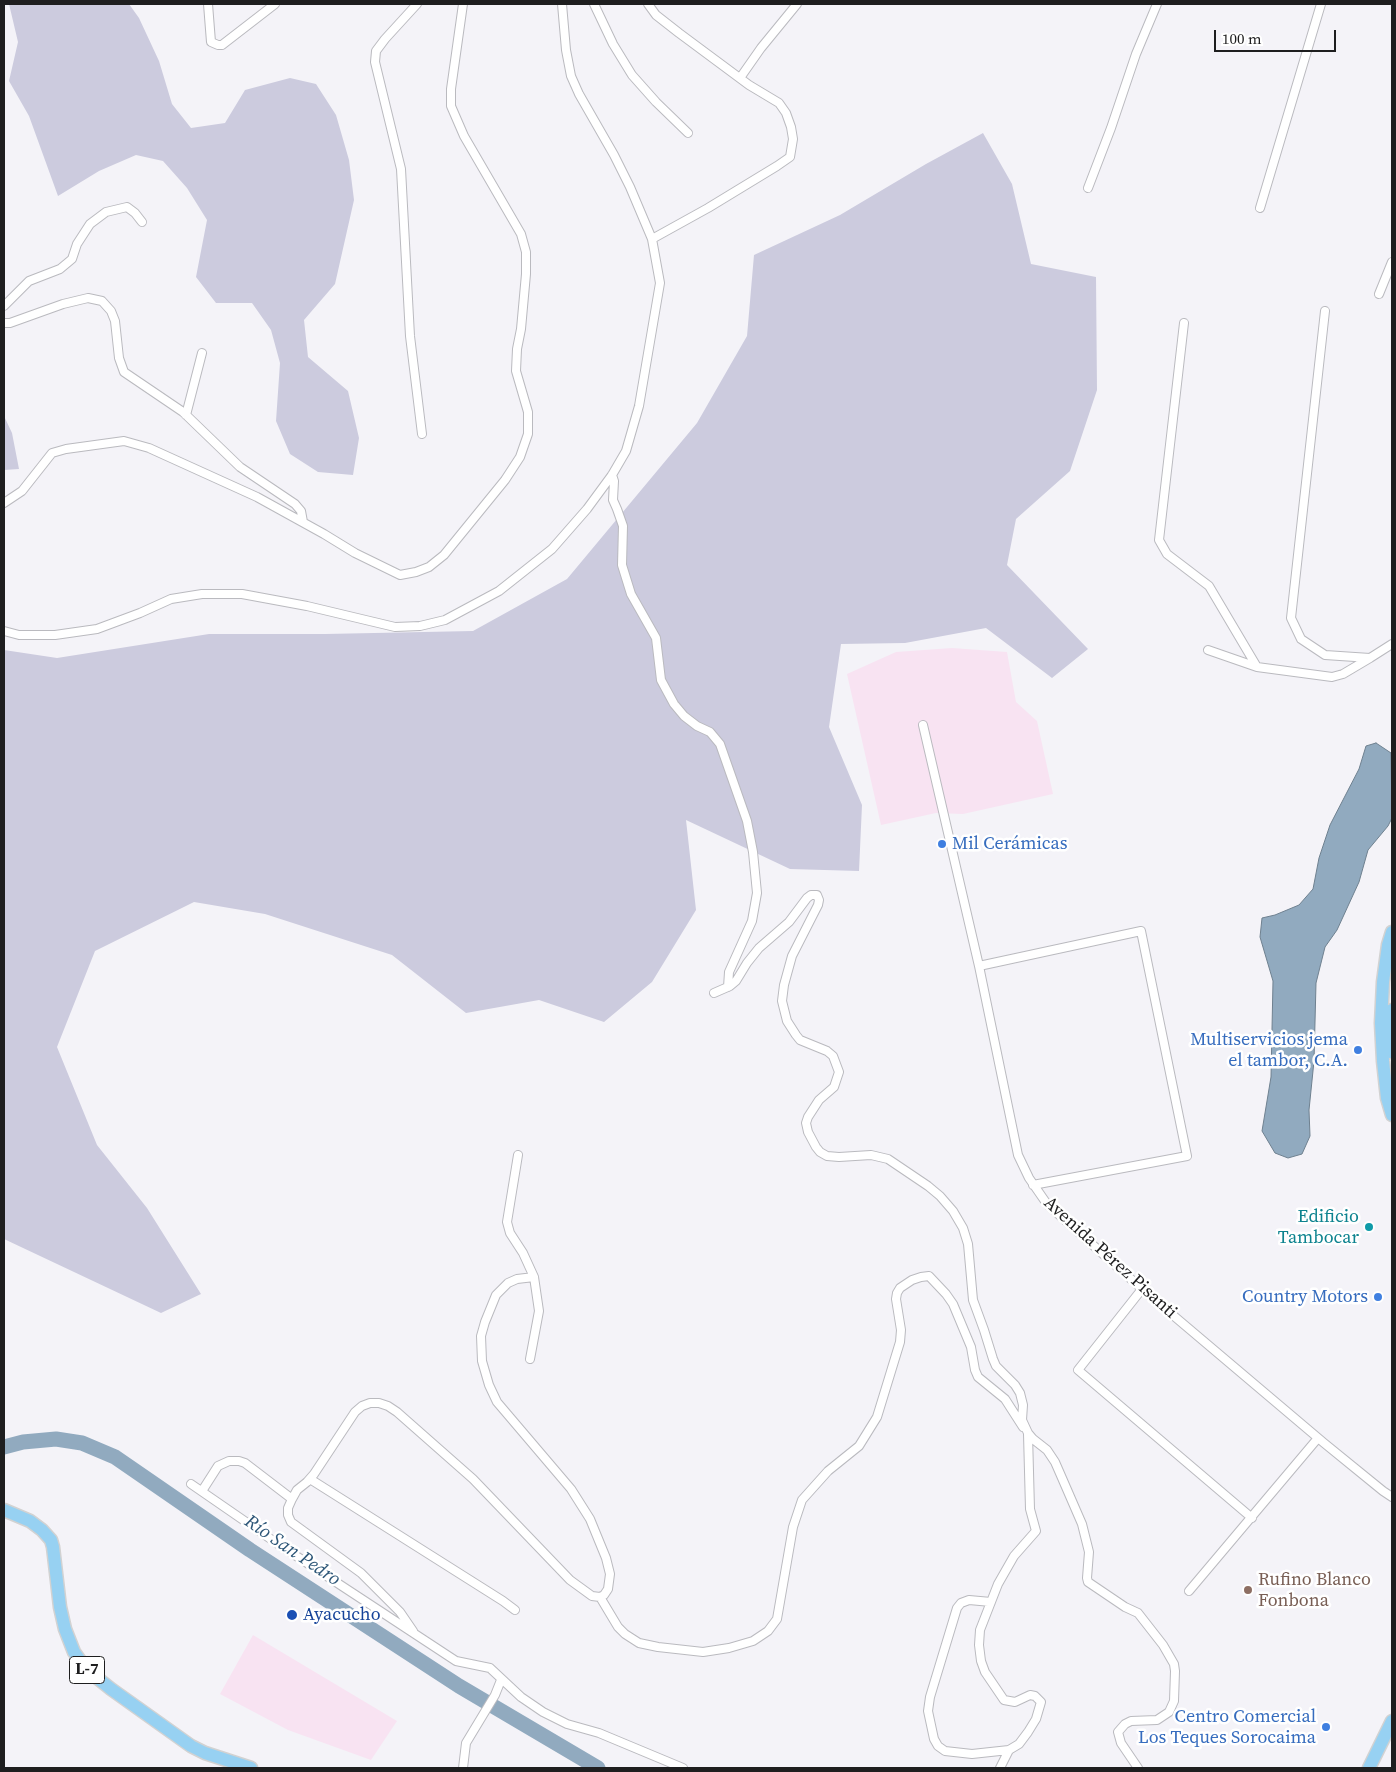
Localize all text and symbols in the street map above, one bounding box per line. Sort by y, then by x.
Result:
scale bar [1216,20,1338,52]
text: 100 m [1222,28,1262,49]
place label: Mil Cerámicas [952,833,1068,855]
marker: Mil Cerámicas [936,838,948,850]
place label: Multiservicios jema el tambor, C.A. [1190,1029,1348,1072]
marker: Multiservicios jema el tambor, C.A. [1352,1044,1364,1056]
street label: Avenida Pérez Pisanti [1039,1192,1181,1324]
place label: Edificio Tambocar [1278,1206,1359,1248]
marker: Edificio Tambocar [1363,1221,1375,1233]
place label: Country Motors [1242,1286,1368,1308]
marker: Country Motors [1372,1291,1384,1303]
water label: Río San Pedro [240,1511,344,1591]
place label: Rufino Blanco Fonbona [1258,1569,1371,1612]
marker: Rufino Blanco Fonbona [1242,1584,1254,1596]
place label: Ayacucho [303,1604,381,1626]
marker: Ayacucho [285,1608,299,1622]
road number: L-7 [70,1656,104,1684]
place label: Centro Comercial Los Teques Sorocaima [1138,1706,1316,1748]
marker: Centro Comercial Los Teques Sorocaima [1320,1721,1332,1733]

